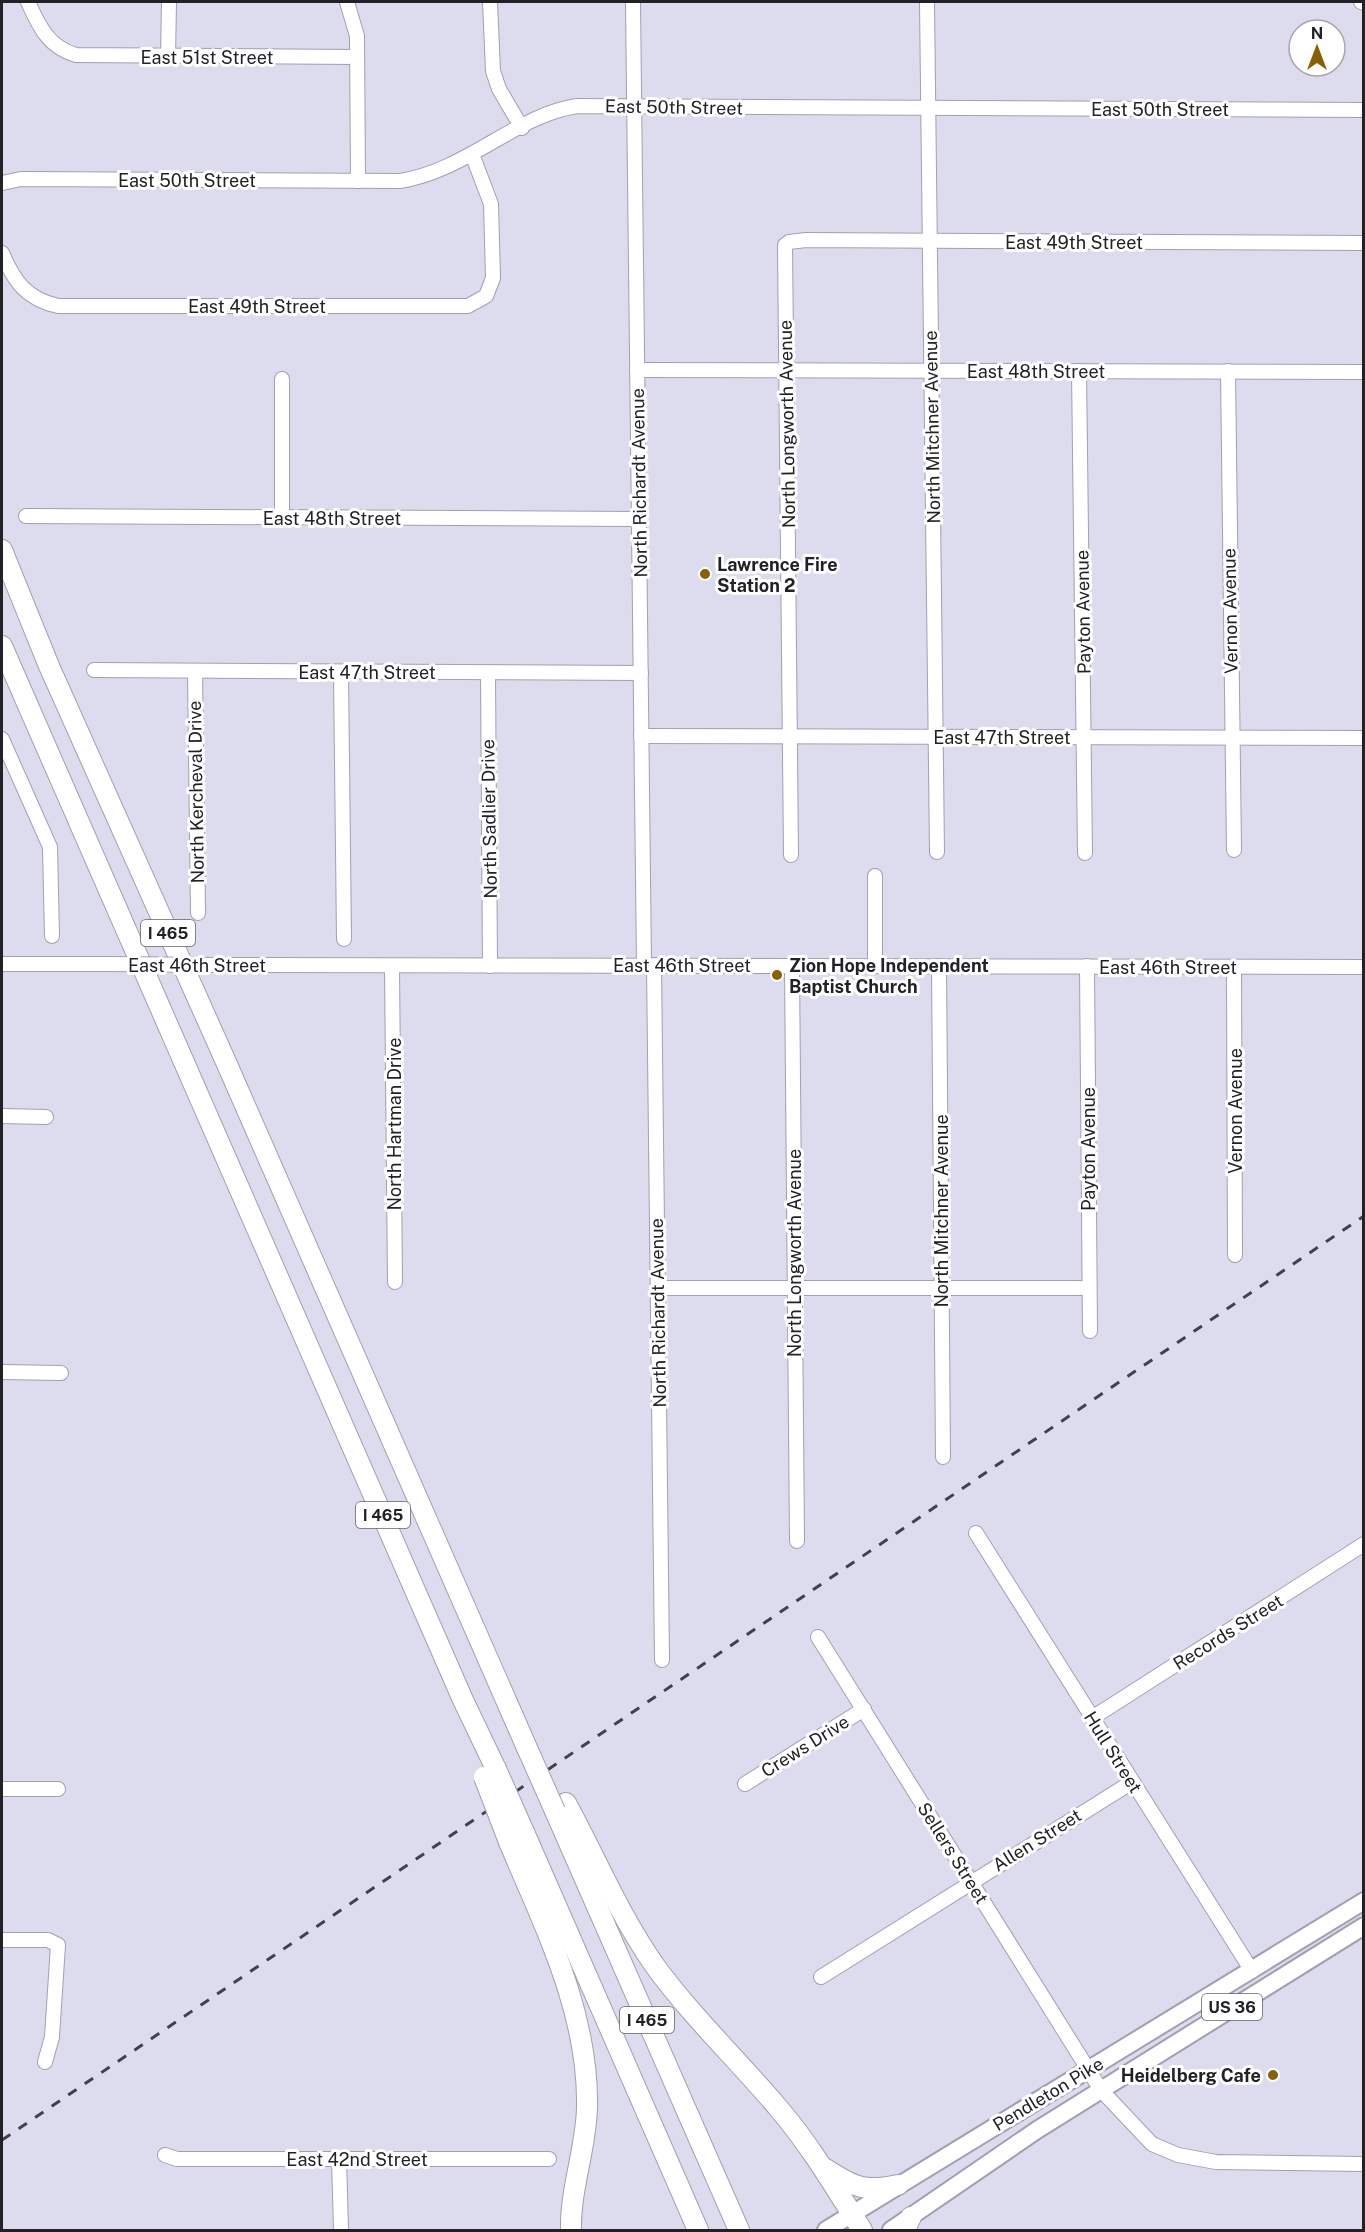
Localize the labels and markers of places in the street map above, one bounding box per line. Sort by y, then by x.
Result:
place label: Lawrence Fire Station 2 [717,554,838,596]
marker: Lawrence Fire Station 2 [698,567,712,581]
place label: Zion Hope Independent Baptist Church [789,955,989,997]
marker: Zion Hope Independent Baptist Church [770,968,784,982]
place label: Heidelberg Cafe [1121,2065,1261,2086]
marker: Heidelberg Cafe [1266,2068,1280,2082]

